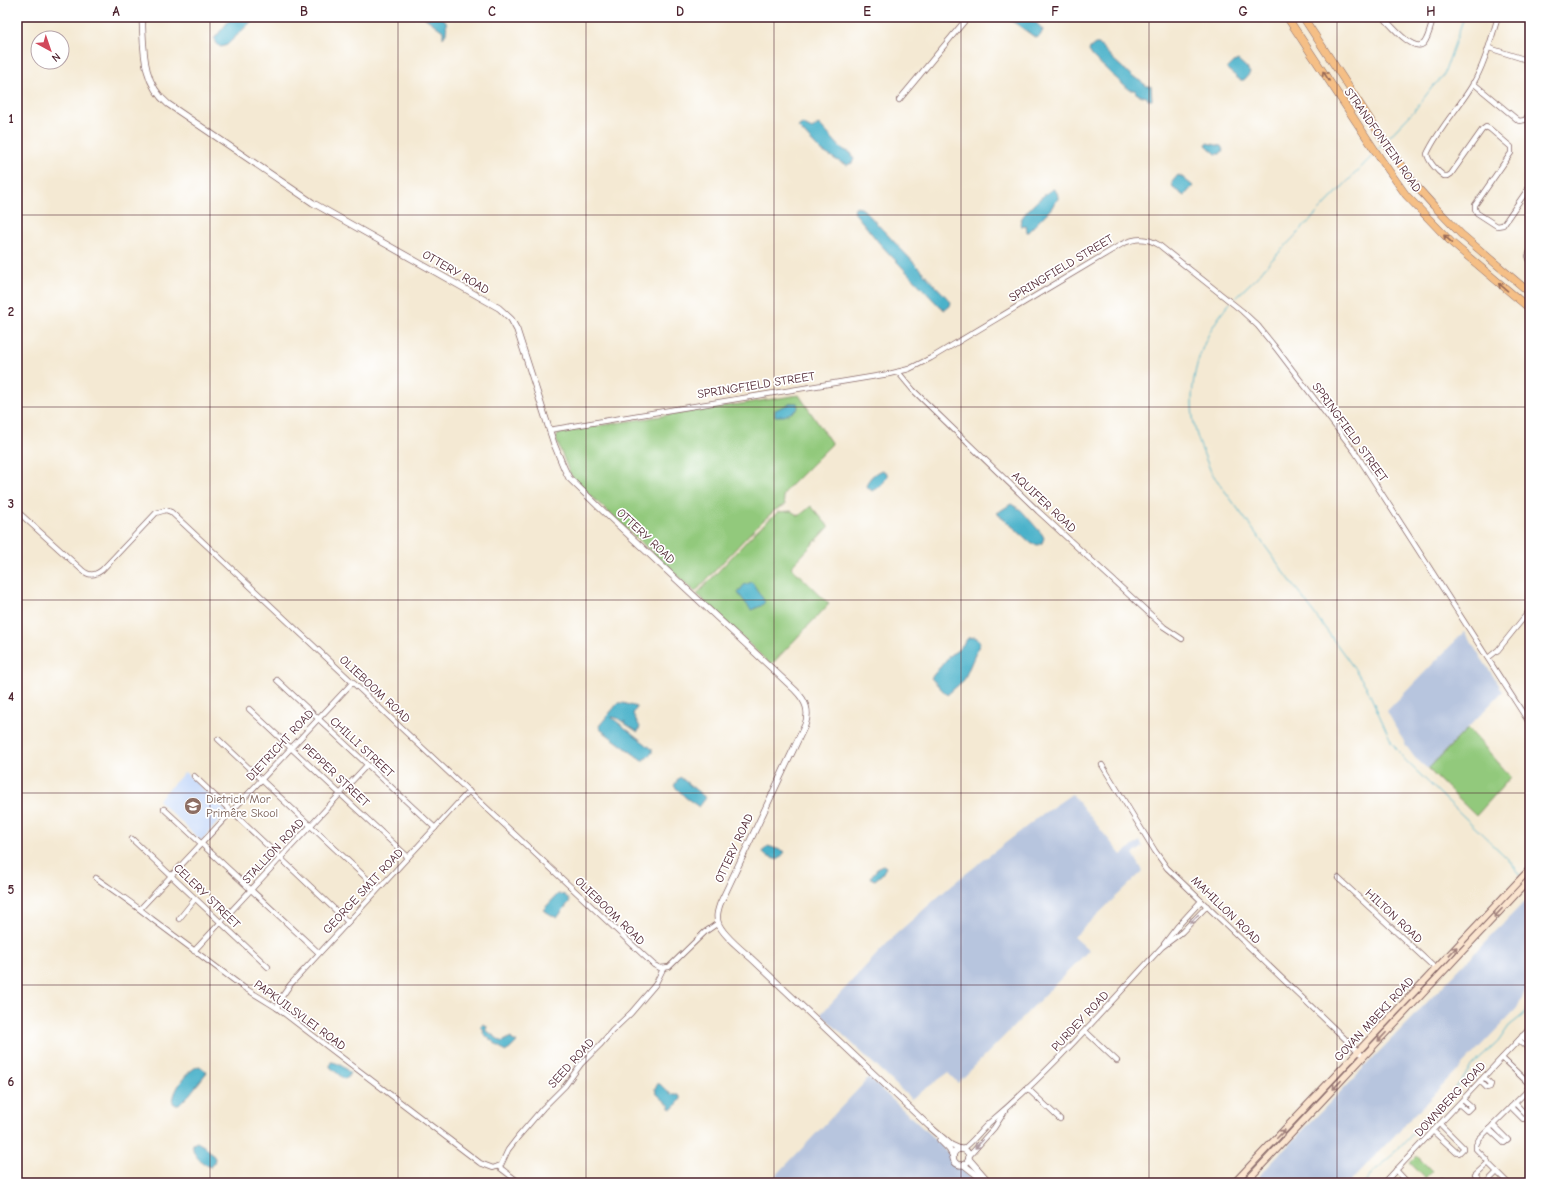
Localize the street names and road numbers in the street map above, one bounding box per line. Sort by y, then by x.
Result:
street label: STRANDFONTEIN ROAD [1342,85,1424,195]
street label: SPRINGFIELD STREET [1006,231,1116,305]
street label: OTTERY ROAD [420,247,492,297]
street label: SPRINGFIELD STREET [696,369,817,401]
street label: SPRINGFIELD STREET [1309,380,1391,485]
street label: AQUIFER ROAD [1009,469,1079,535]
street label: OTTERY ROAD [614,505,678,567]
street label: OLIEBOOM ROAD [337,653,413,725]
street label: DIETRICHT ROAD [243,706,317,784]
street label: CHILLI STREET [327,714,397,781]
street label: PEPPER STREET [300,740,373,810]
street label: OTTERY ROAD [712,811,756,885]
street label: STALLION ROAD [239,815,307,887]
street label: GEORGE SMIT ROAD [320,845,406,937]
street label: CELERY STREET [171,861,244,932]
street label: MAHILLON ROAD [1188,873,1264,947]
street label: OLIEBOOM ROAD [572,874,648,948]
street label: HILTON ROAD [1363,886,1425,946]
street label: GOVAN MBEKI ROAD [1331,974,1417,1064]
street label: PAPKUILSVLEI ROAD [251,977,349,1053]
street label: PURDEY ROAD [1048,988,1112,1054]
street label: SEED ROAD [545,1035,597,1091]
street label: DOWNBERG ROAD [1412,1059,1488,1139]

